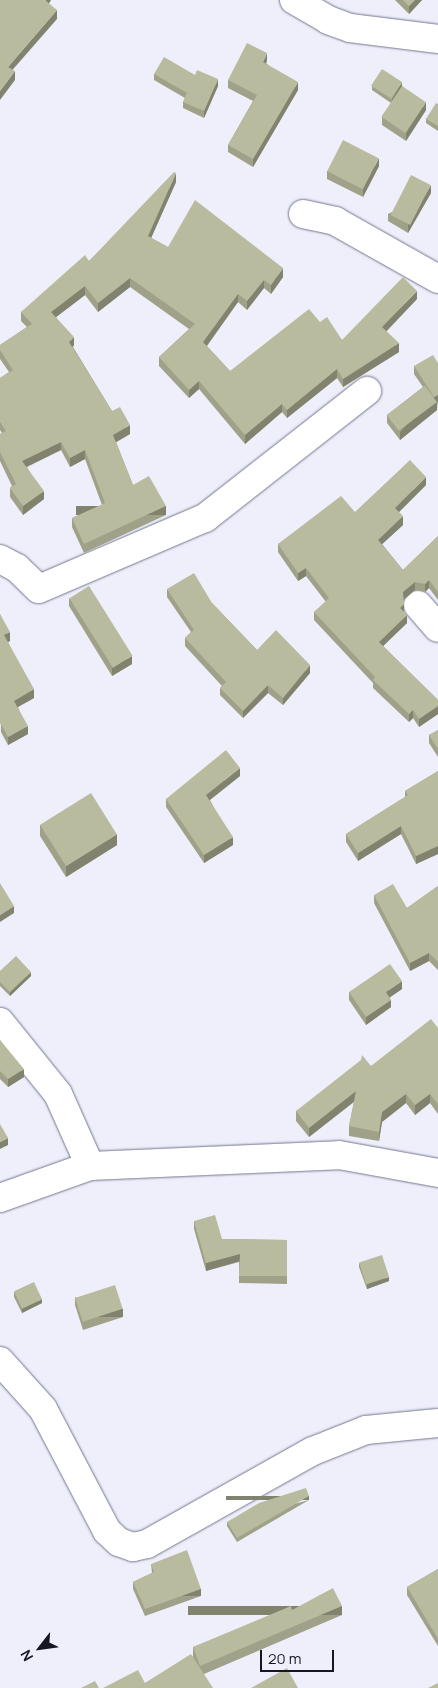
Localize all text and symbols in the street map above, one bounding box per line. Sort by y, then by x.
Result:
north arrow [15,1623,65,1673]
scale bar [263,1640,337,1672]
text: N [16,1647,37,1665]
text: 20 m [268,1648,301,1669]

